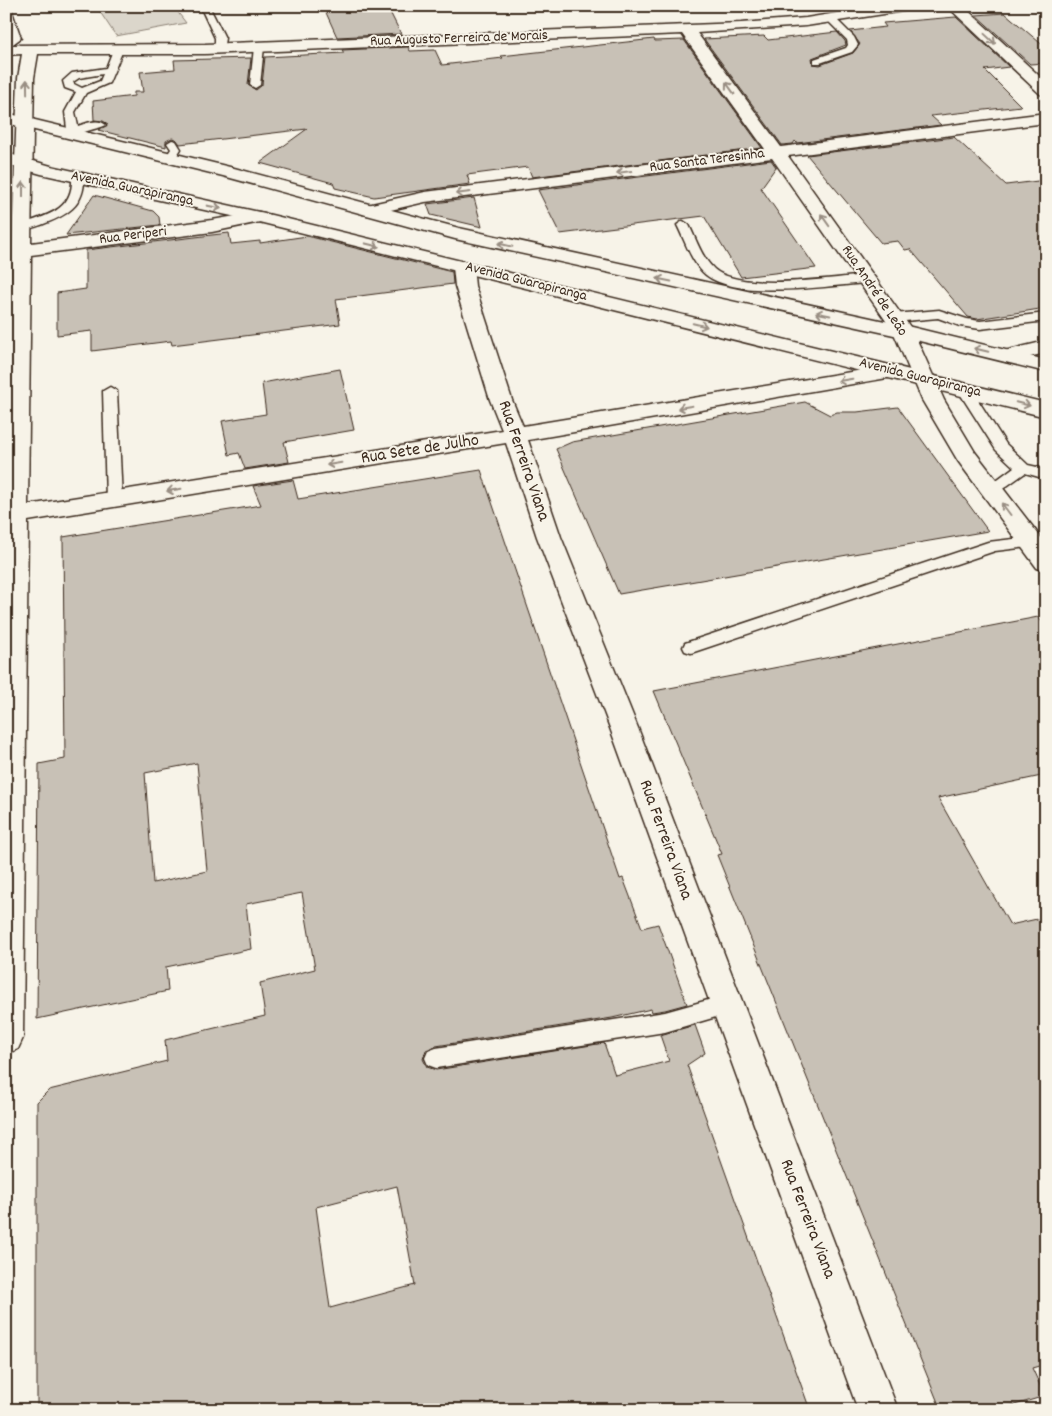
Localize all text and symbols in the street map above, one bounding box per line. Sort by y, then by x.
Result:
street label: Rua Augusto Ferreira de Morais [370,25,548,53]
one-way arrow [983,33,996,45]
one-way arrow [22,79,31,95]
one-way arrow [724,82,735,95]
street label: Rua Santa Teresinha [648,143,767,179]
street label: Avenida Guarapiranga [69,165,196,213]
one-way arrow [616,167,632,177]
one-way arrow [18,181,28,197]
one-way arrow [455,188,471,198]
one-way arrow [206,203,222,212]
one-way arrow [820,213,830,227]
street label: Rua Periperi [98,221,168,251]
one-way arrow [364,240,380,250]
one-way arrow [498,240,514,249]
street label: Rua André de Leão [835,241,913,341]
street label: Avenida Guarapiranga [463,256,590,308]
one-way arrow [656,275,672,284]
one-way arrow [815,309,831,318]
one-way arrow [691,321,707,330]
one-way arrow [974,345,990,354]
street label: Avenida Guarapiranga [857,352,984,404]
one-way arrow [837,376,853,386]
street label: Rua Ferreira Viana [491,397,556,525]
one-way arrow [1014,400,1030,409]
one-way arrow [677,403,693,413]
street label: Rua Sete de Julho [359,428,481,472]
one-way arrow [326,460,342,470]
one-way arrow [166,486,182,496]
one-way arrow [1001,502,1011,516]
street label: Rua Ferreira Viana [632,777,698,904]
street label: Rua Ferreira Viana [773,1156,841,1283]

